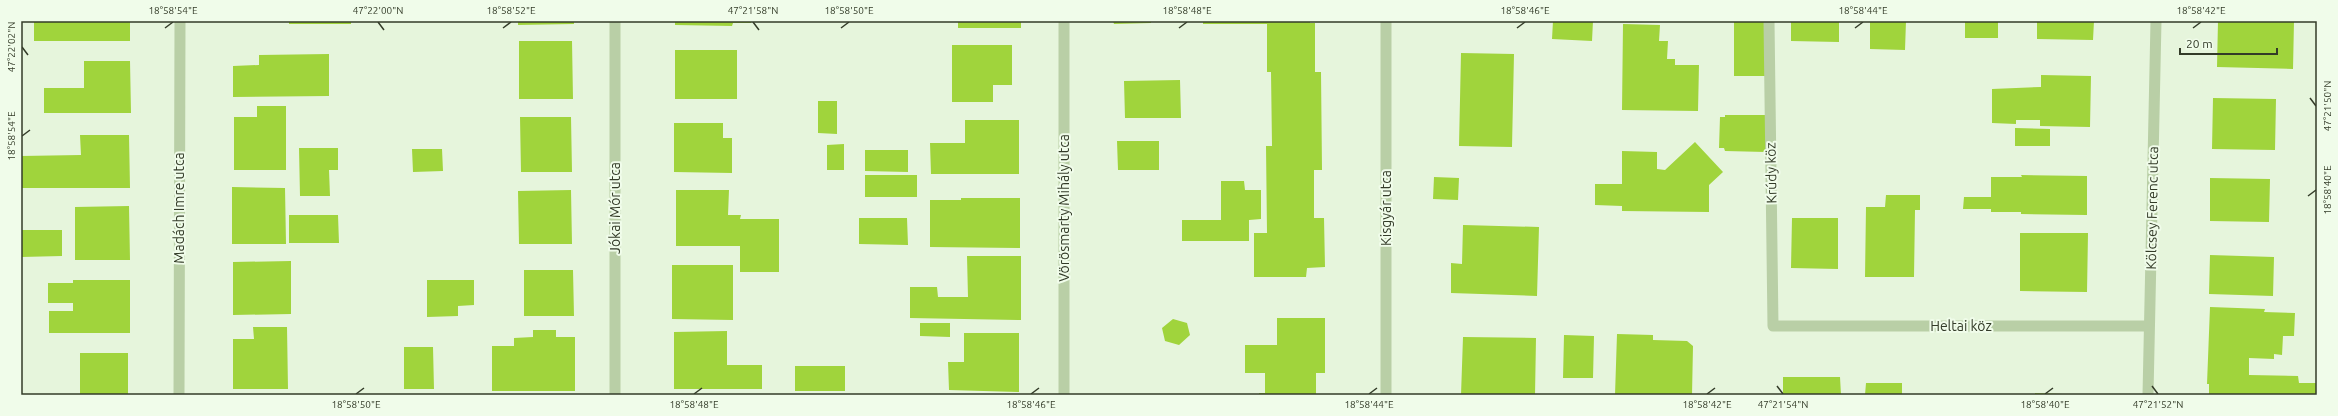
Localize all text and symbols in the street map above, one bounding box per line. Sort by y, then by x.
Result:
text: 18°58'54"E [148,5,198,16]
text: 47°22'00"N [353,5,403,16]
text: 18°58'52"E [486,5,536,16]
text: 47°21'58"N [728,5,778,16]
text: 18°58'50"E [824,5,874,16]
text: 18°58'48"E [1162,5,1212,16]
text: 18°58'46"E [1500,5,1550,16]
text: 18°58'44"E [1838,5,1888,16]
text: 18°58'42"E [2176,5,2226,16]
text: 47°22'02"N [6,22,17,72]
scale bar [2180,30,2277,56]
text: 20 m [2186,37,2213,50]
text: 47°21'50"N [2322,81,2333,131]
text: 18°58'54"E [6,111,17,161]
street label: Vörösmarty Mihály utca [1056,134,1072,282]
street label: Krúdy köz [1762,142,1780,204]
street label: Kölcsey Ferenc utca [2143,146,2161,270]
street label: Madách Imre utca [171,152,187,264]
street label: Jókai Mór utca [607,162,623,254]
text: 18°58'40"E [2322,165,2333,215]
street label: Kisgyár utca [1378,170,1394,246]
street label: Heltai köz [1930,318,1992,334]
text: 18°58'50"E [331,399,381,410]
text: 18°58'48"E [669,399,719,410]
text: 18°58'46"E [1006,399,1056,410]
text: 18°58'44"E [1344,399,1394,410]
text: 18°58'42"E [1682,399,1732,410]
text: 47°21'54"N [1758,399,1808,410]
text: 18°58'40"E [2020,399,2070,410]
text: 47°21'52"N [2133,399,2183,410]

